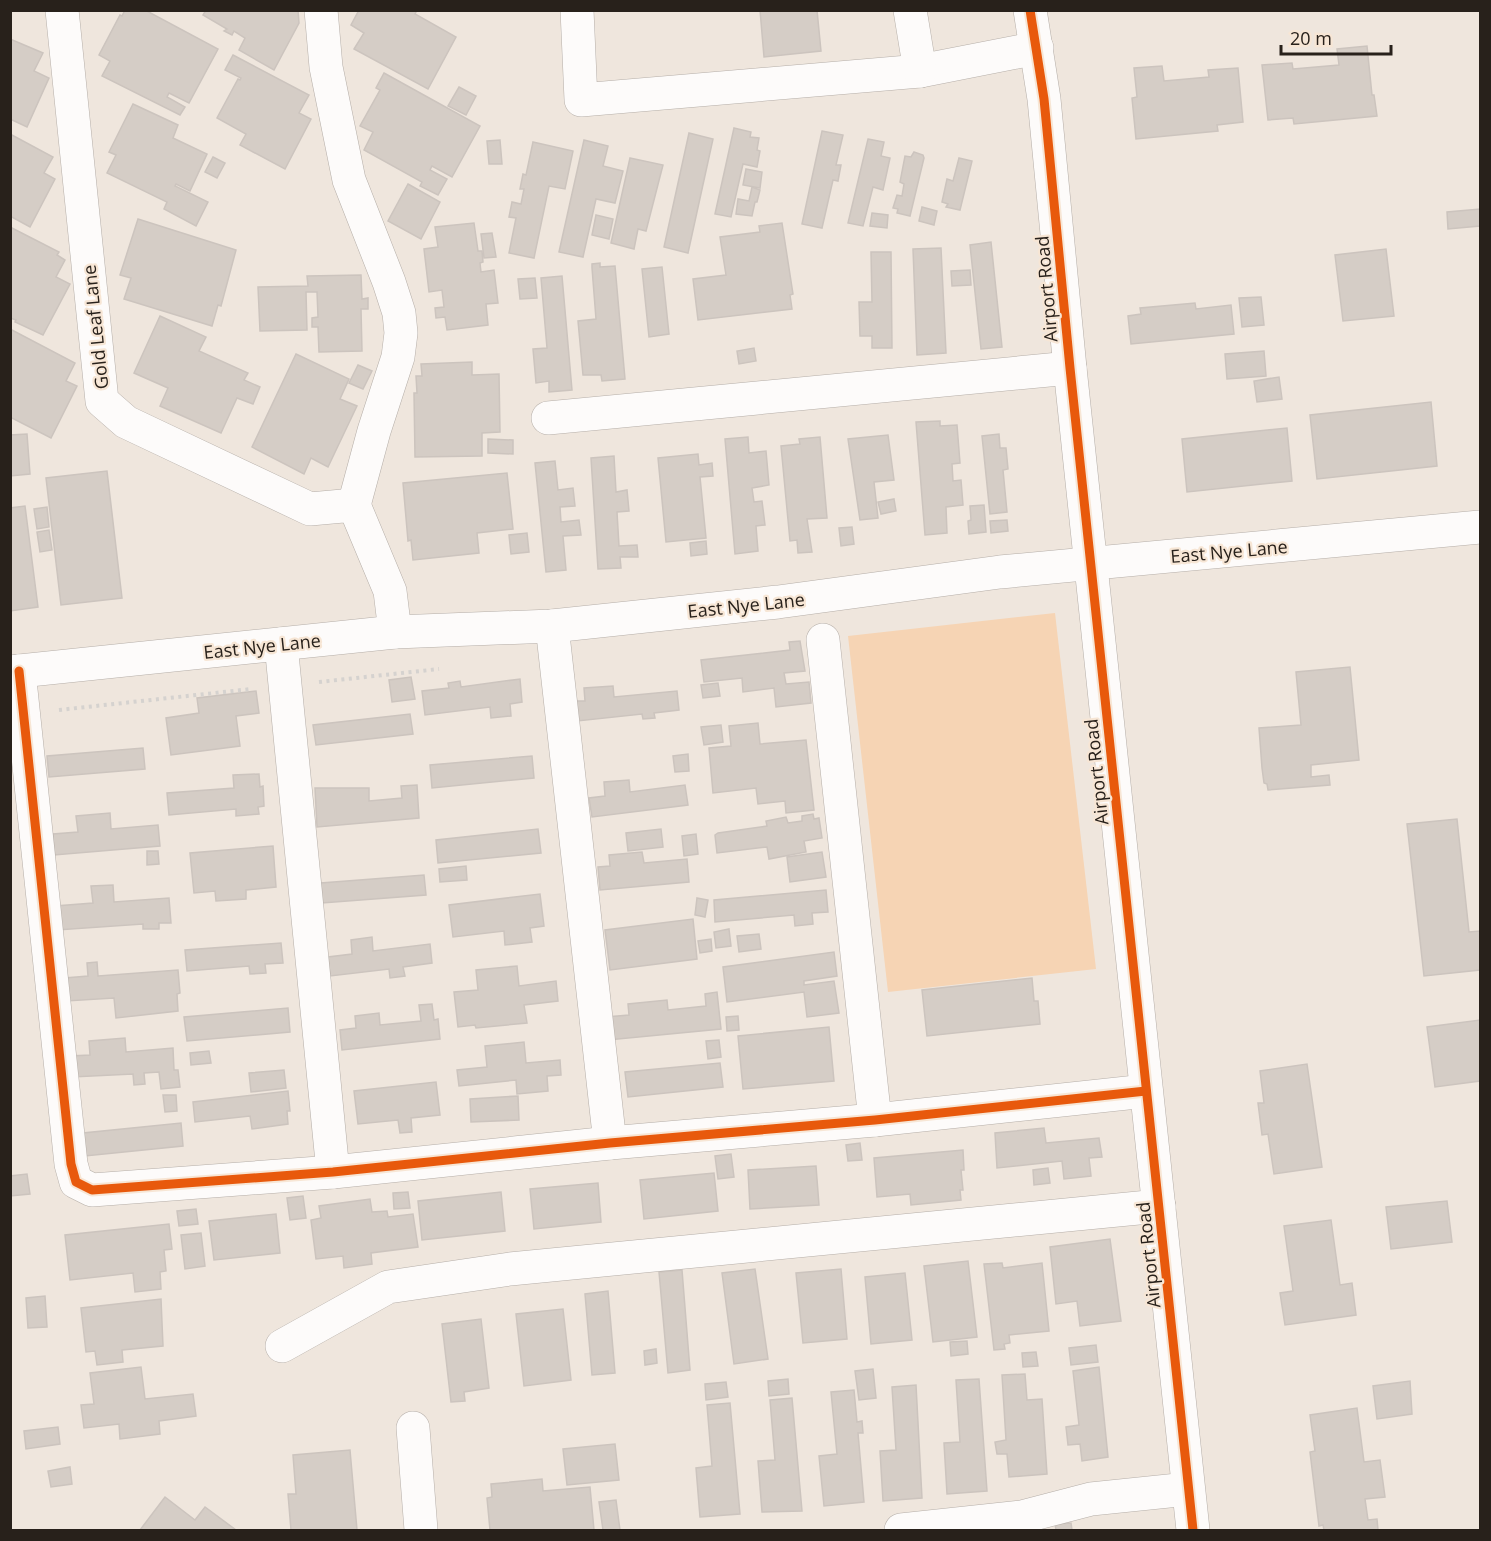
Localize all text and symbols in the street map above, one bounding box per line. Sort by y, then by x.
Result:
scale bar [1281,18,1390,56]
text: 20 m [1290,26,1332,50]
street label: Airport Road [1029,235,1063,343]
street label: Gold Leaf Lane [77,264,113,390]
street label: East Nye Lane [1169,534,1289,568]
street label: East Nye Lane [686,587,806,623]
street label: East Nye Lane [202,628,322,664]
street label: Airport Road [1078,718,1114,826]
street label: Airport Road [1130,1201,1166,1309]

